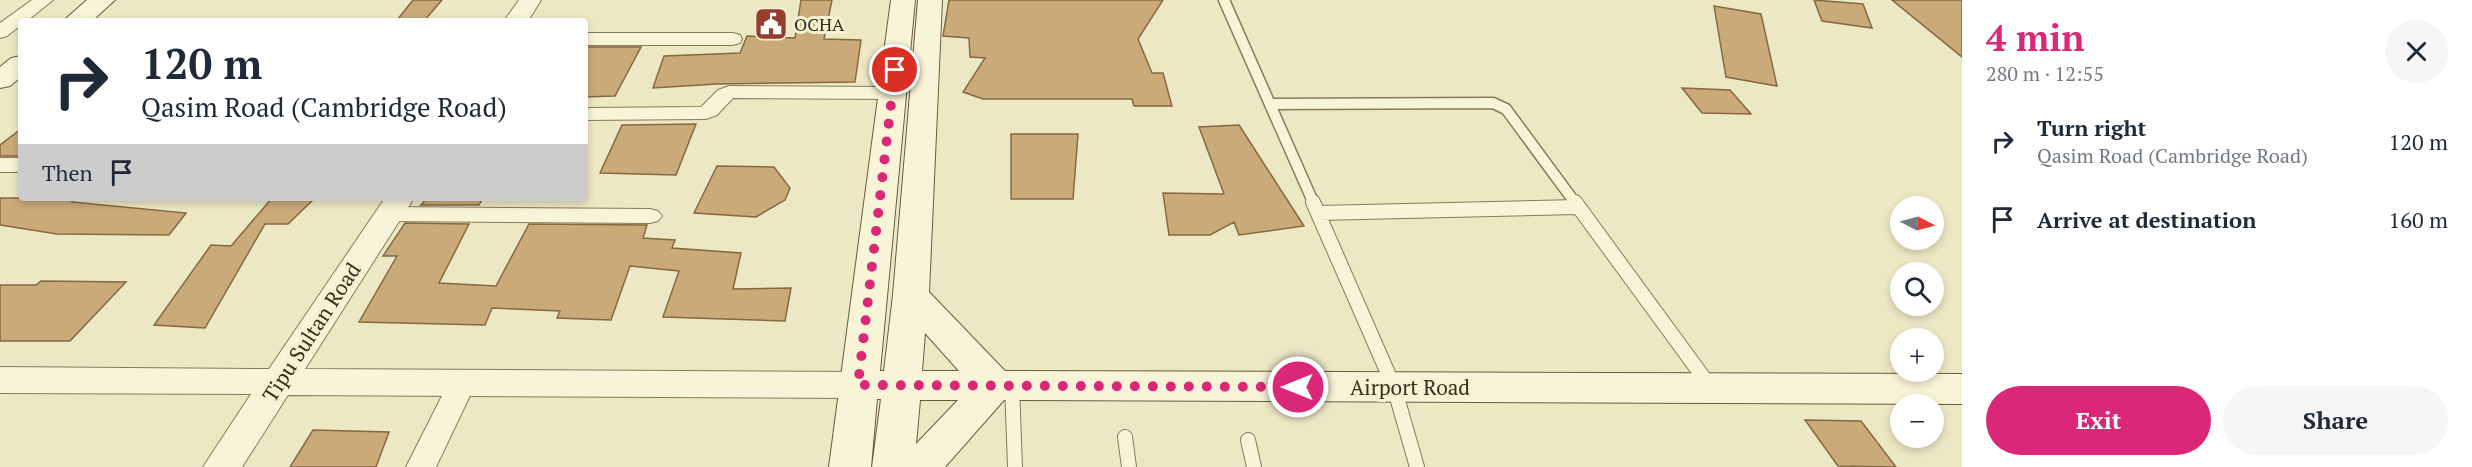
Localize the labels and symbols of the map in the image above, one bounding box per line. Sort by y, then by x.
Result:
public building icon: OCHA [753,6,789,42]
place label: OCHA [794,12,845,36]
pin [869,44,920,95]
north arrow [1890,196,1944,250]
street label: Tipu Sultan Road [255,257,367,407]
position arrow [1266,355,1330,419]
street label: Airport Road [1350,373,1470,401]

